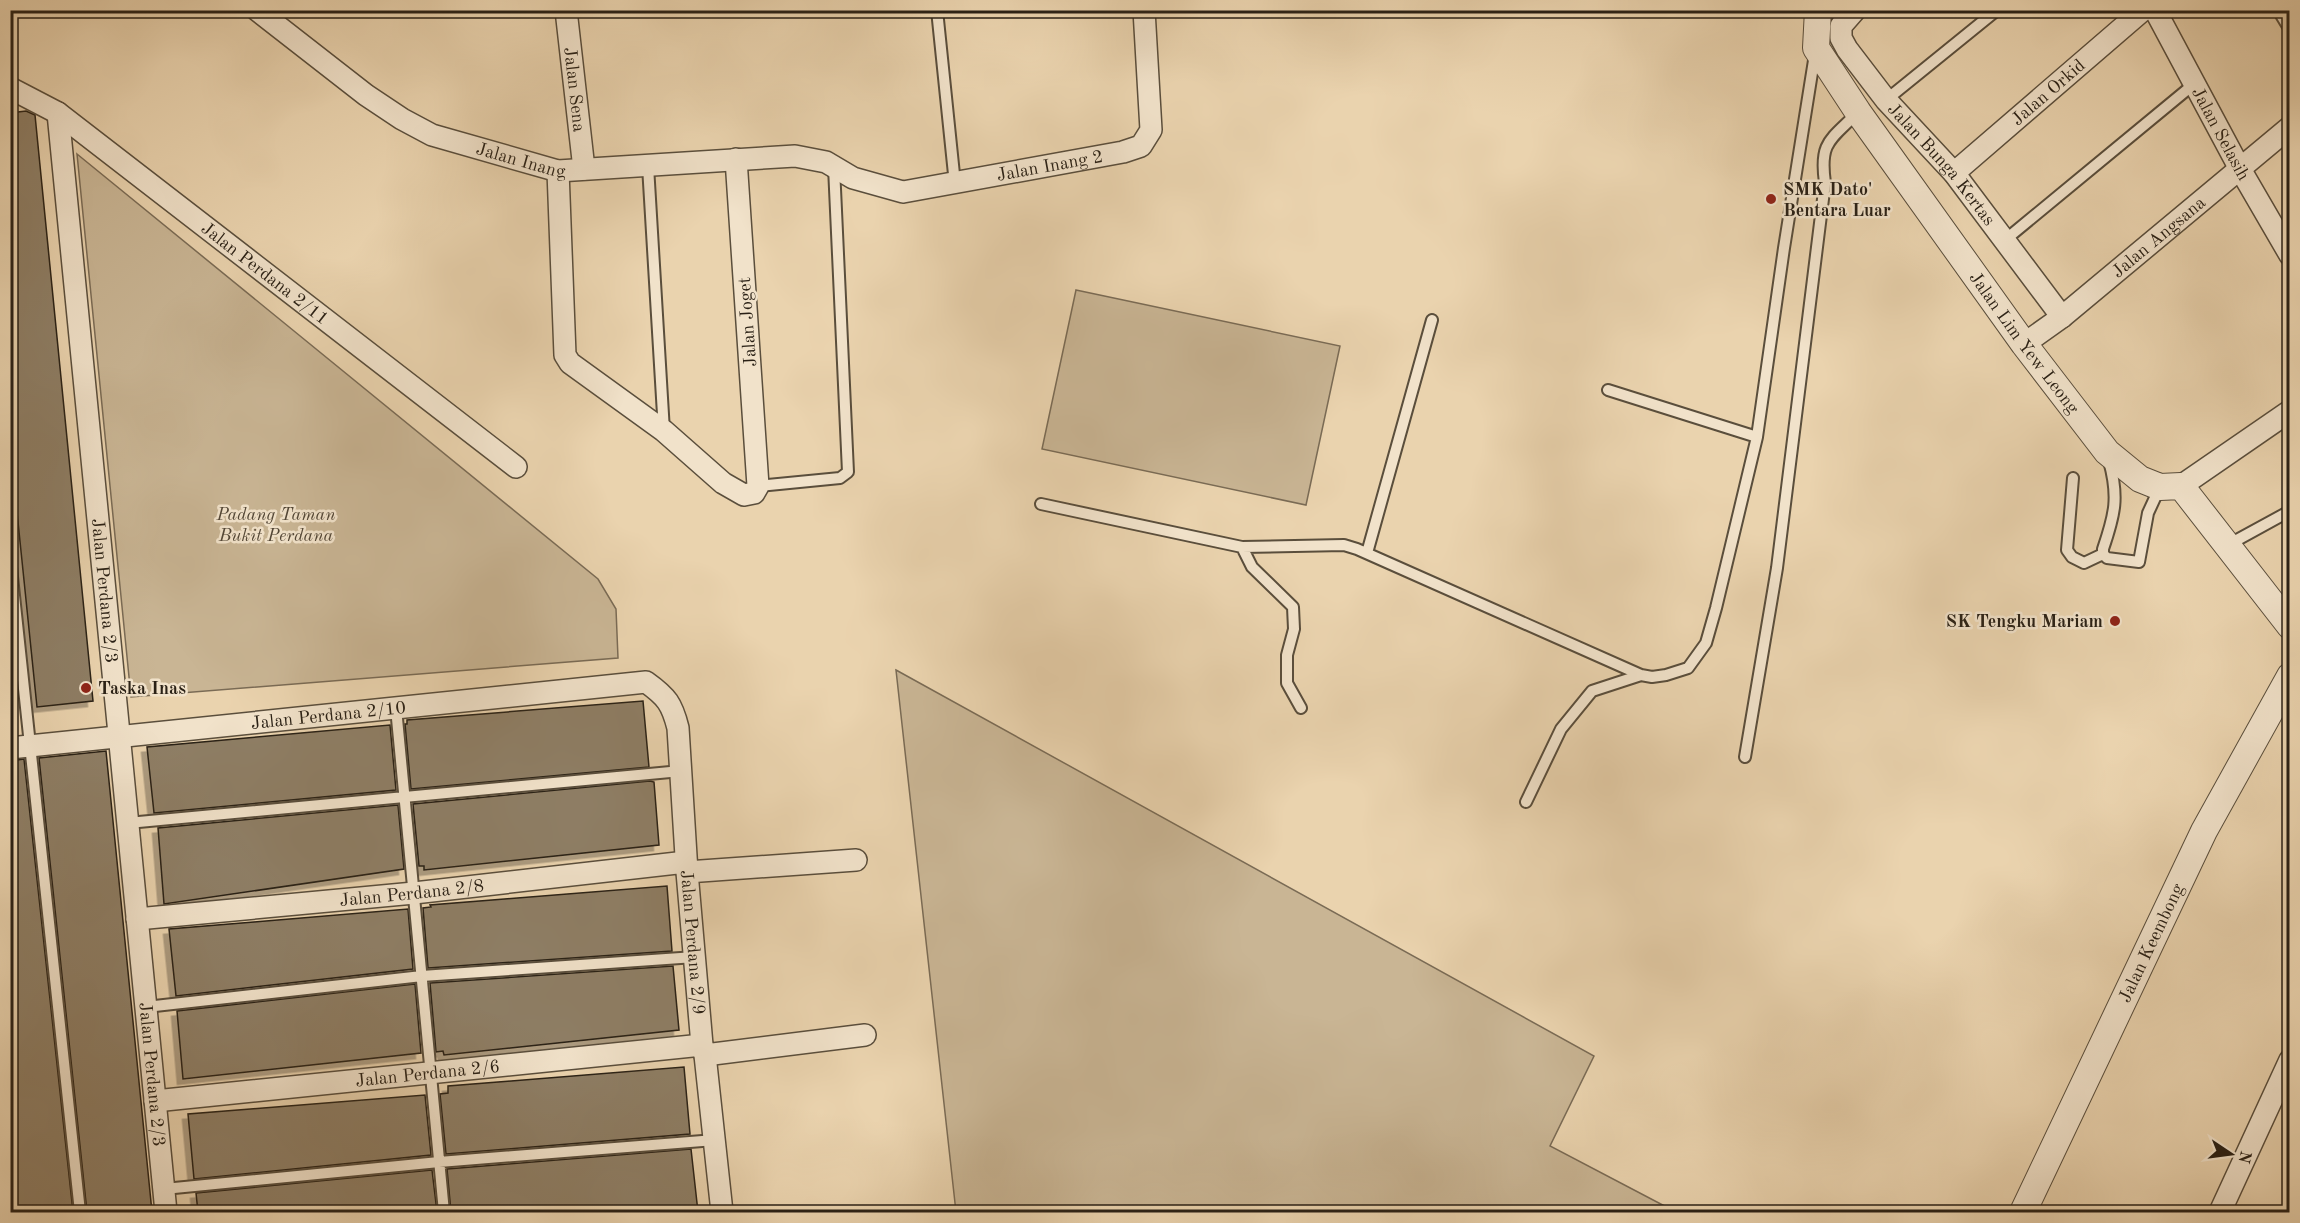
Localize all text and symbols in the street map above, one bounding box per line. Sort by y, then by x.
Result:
street label: Jalan Sena [560,46,588,133]
street label: Jalan Orkid [2008,56,2089,129]
street label: Jalan Selasih [2188,84,2253,184]
street label: Jalan Bunga Kertas [1884,100,1998,229]
street label: Jalan Inang [474,140,567,181]
street label: Jalan Inang 2 [995,148,1105,185]
place label: SMK Dato' Bentara Luar [1783,181,1891,220]
marker: SMK Dato' Bentara Luar [1764,192,1778,206]
street label: Jalan Angsana [2109,193,2209,281]
street label: Jalan Perdana 2/11 [198,219,332,329]
street label: Jalan Lim Yew Leong [1966,269,2082,418]
street label: Jalan Joget [736,276,760,367]
park label: Padang Taman Bukit Perdana [215,506,336,545]
street label: Jalan Perdana 2/3 [88,518,120,664]
place label: SK Tengku Mariam [1946,613,2103,631]
marker: SK Tengku Mariam [2108,614,2122,628]
place label: Taska Inas [98,680,186,698]
marker: Taska Inas [79,681,93,695]
street label: Jalan Perdana 2/10 [250,699,407,733]
street label: Jalan Perdana 2/9 [677,869,707,1015]
street label: Jalan Perdana 2/8 [339,877,485,910]
street label: Jalan Keembong [2116,881,2188,1006]
street label: Jalan Perdana 2/3 [135,1001,168,1148]
street label: Jalan Perdana 2/6 [355,1058,501,1090]
north arrow [2201,1124,2261,1184]
text: N [2234,1149,2253,1165]

